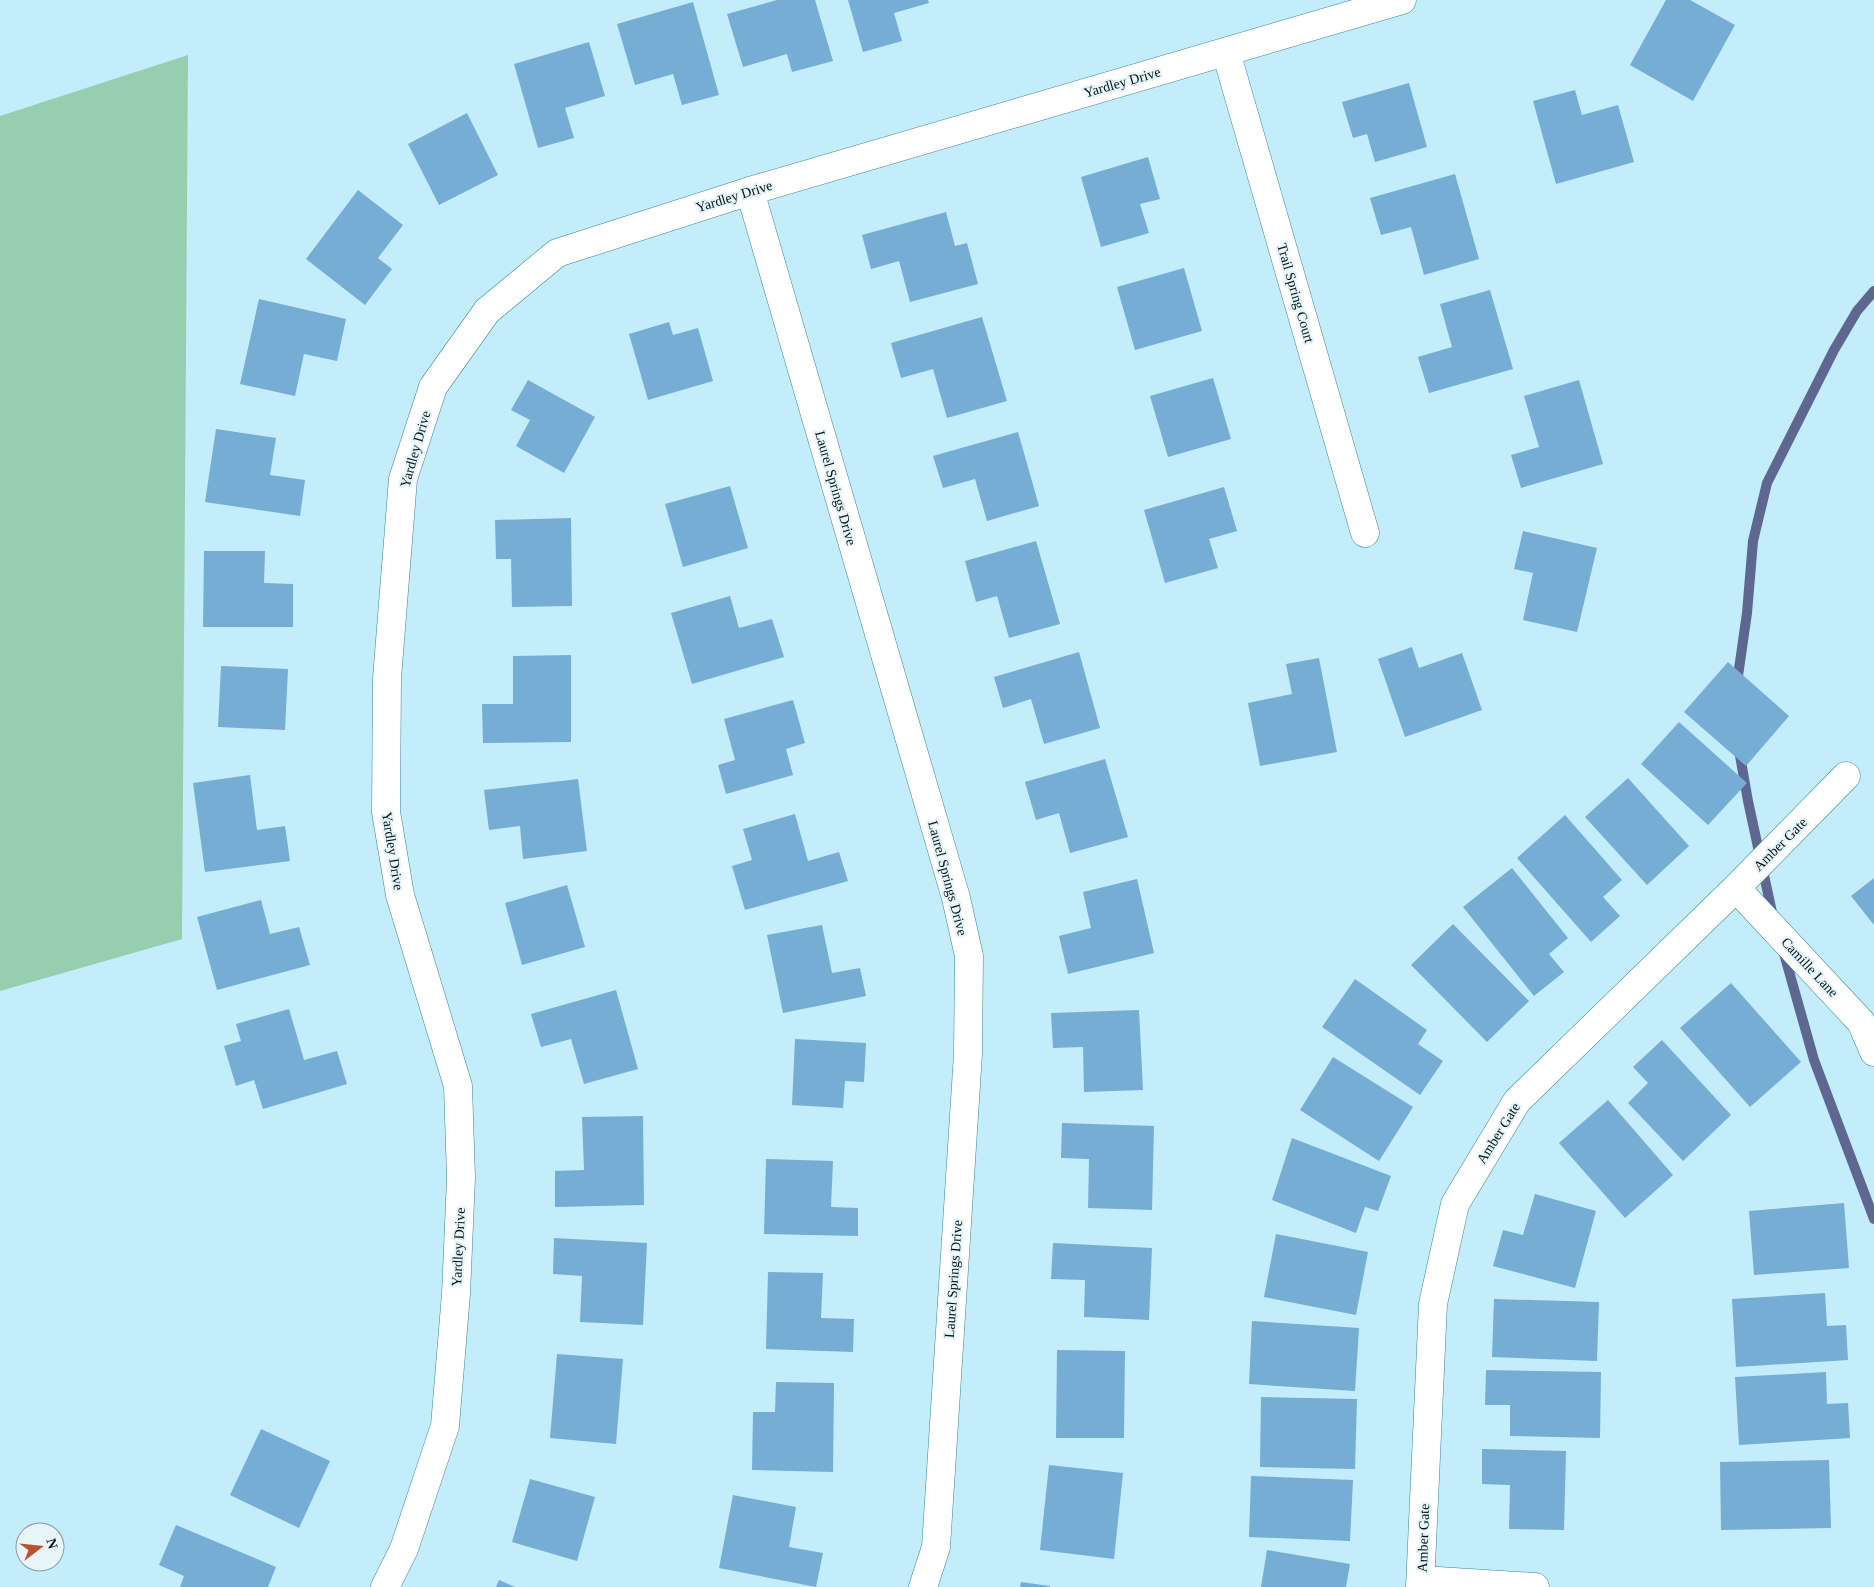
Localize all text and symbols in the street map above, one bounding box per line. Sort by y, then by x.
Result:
street label: Yardley Drive [1082,64,1162,101]
street label: Yardley Drive [694,178,774,215]
street label: Trail Spring Court [1274,242,1317,345]
street label: Yardley Drive [397,409,434,489]
street label: Laurel Springs Drive [812,429,859,547]
street label: Yardley Drive [379,811,406,891]
street label: Amber Gate [1751,815,1810,874]
street label: Laurel Springs Drive [925,819,970,937]
street label: Camille Lane [1778,935,1841,1000]
street label: Amber Gate [1474,1100,1523,1166]
street label: Yardley Drive [449,1207,468,1287]
street label: Laurel Springs Drive [942,1220,965,1339]
street label: Amber Gate [1415,1503,1432,1573]
north arrow [15,1522,65,1572]
text: N [43,1537,61,1550]

